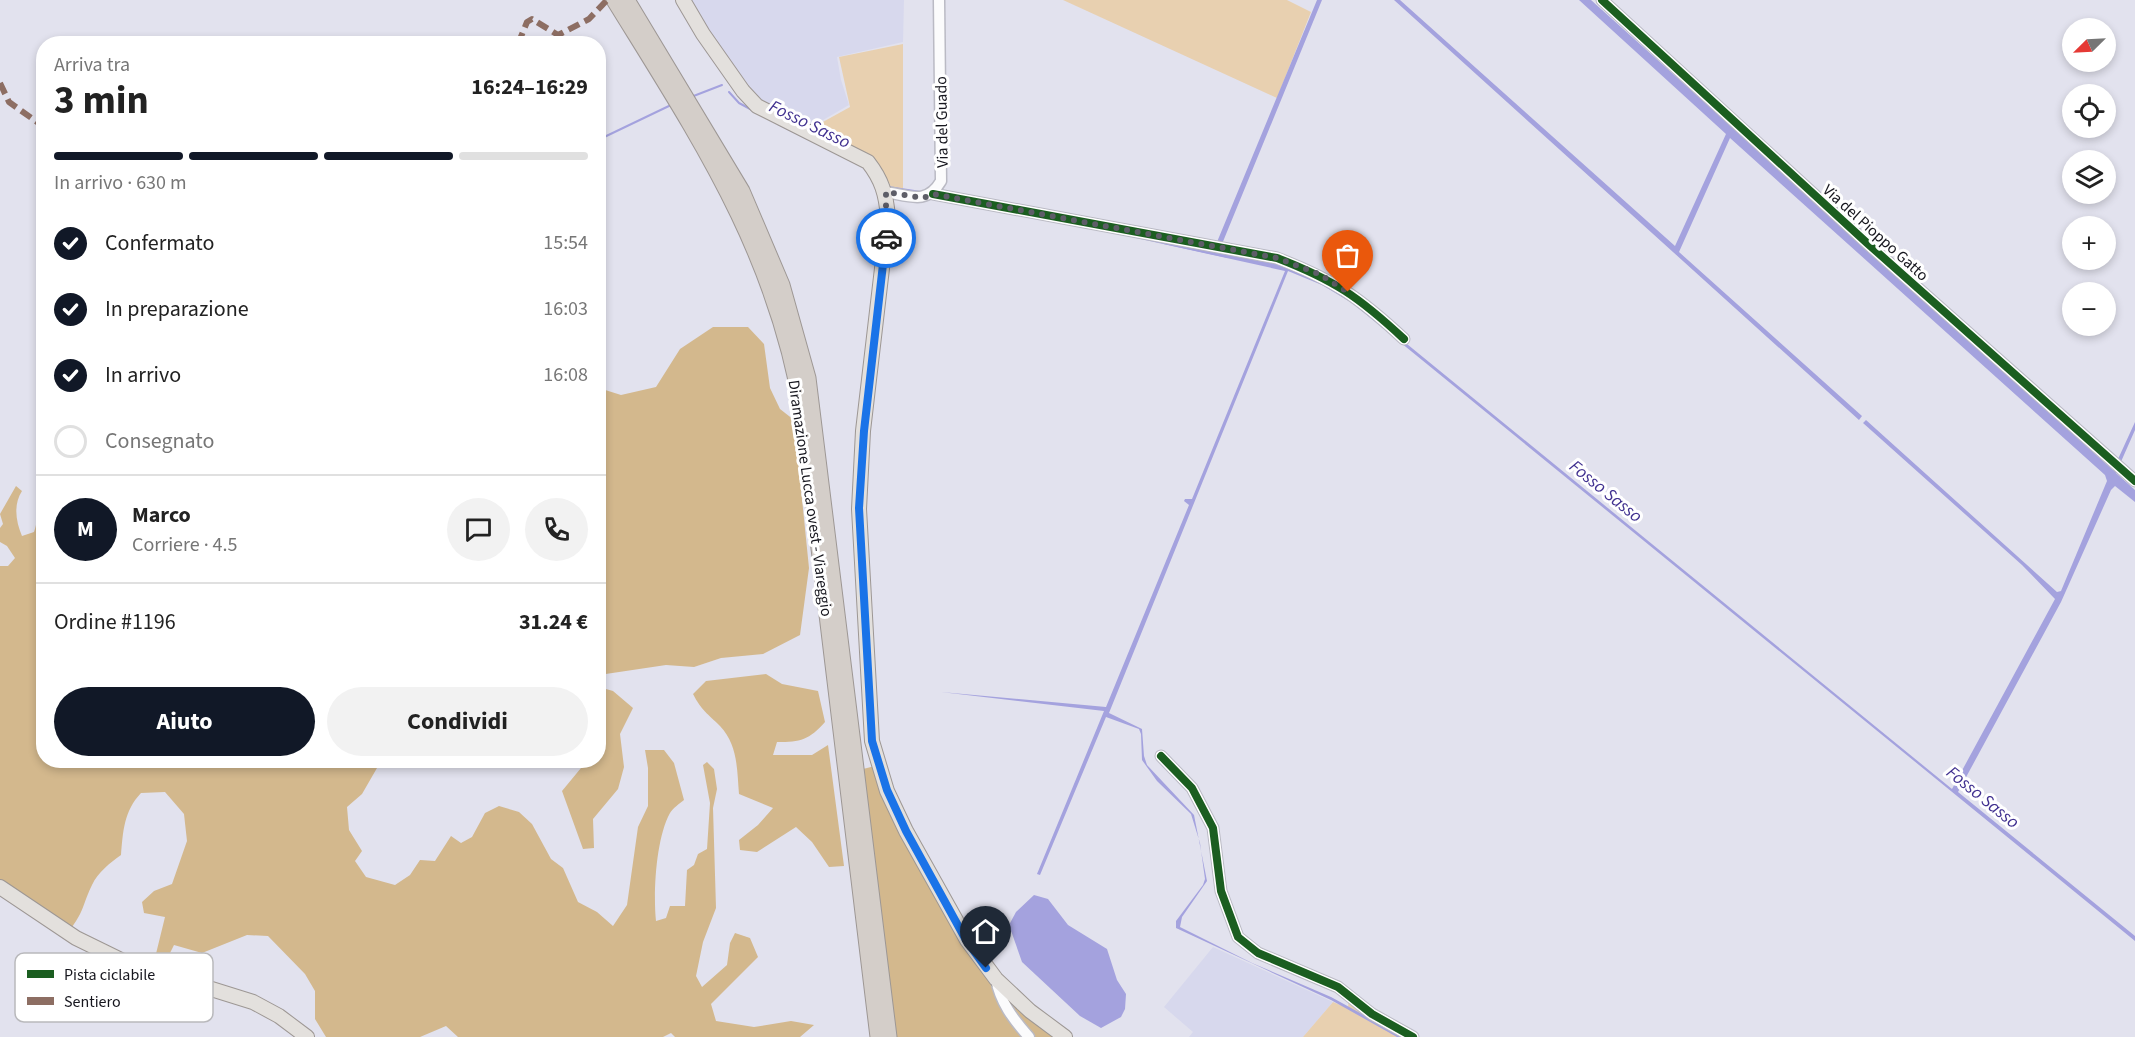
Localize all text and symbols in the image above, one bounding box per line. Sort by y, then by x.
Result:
north arrow [2062,18,2116,72]
map controls [2062,18,2116,336]
text: Arriva tra [54,51,130,79]
text: 16:24–16:29 [471,71,588,103]
text: 3 min [54,73,149,129]
street label: Via del Guado [930,76,954,168]
button: locate [2062,84,2116,138]
water label: Fosso Sasso [765,94,855,155]
button: layers [2062,150,2116,204]
text: In arrivo · 630 m [54,169,187,197]
street label: Via del Pioppo Gatto [1818,179,1933,286]
courier [856,208,916,268]
button: + [2062,216,2116,270]
icon: car [870,222,903,255]
icon: check [54,227,87,260]
text: Confermato [105,227,214,259]
text: 15:54 [543,229,588,257]
pin [1322,230,1373,292]
icon: bag [1331,239,1364,272]
button: − [2062,282,2116,336]
icon: check [54,293,87,326]
text: In preparazione [105,293,249,325]
text: 16:03 [543,295,588,323]
icon: check [54,359,87,392]
text: In arrivo [105,359,181,391]
text: 16:08 [543,361,588,389]
street label: Diramazione Lucca ovest - Viareggio [783,378,838,618]
text: Consegnato [105,425,214,457]
water label: Fosso Sasso [1564,454,1648,529]
button: chat [447,498,510,561]
button: phone [525,498,588,561]
text: Marco [132,499,191,531]
text: M [77,513,94,545]
text: Corriere · 4.5 [132,531,237,559]
text: Ordine #1196 [54,606,176,638]
text: 31.24 € [519,606,588,638]
button: Aiuto [54,687,315,756]
button: Condividi [327,687,588,756]
water label: Fosso Sasso [1941,760,2025,835]
pin [960,906,1011,968]
icon: home [969,915,1002,948]
legend [15,953,213,1022]
text: Pista ciclabile [64,964,155,986]
text: Sentiero [64,991,121,1013]

